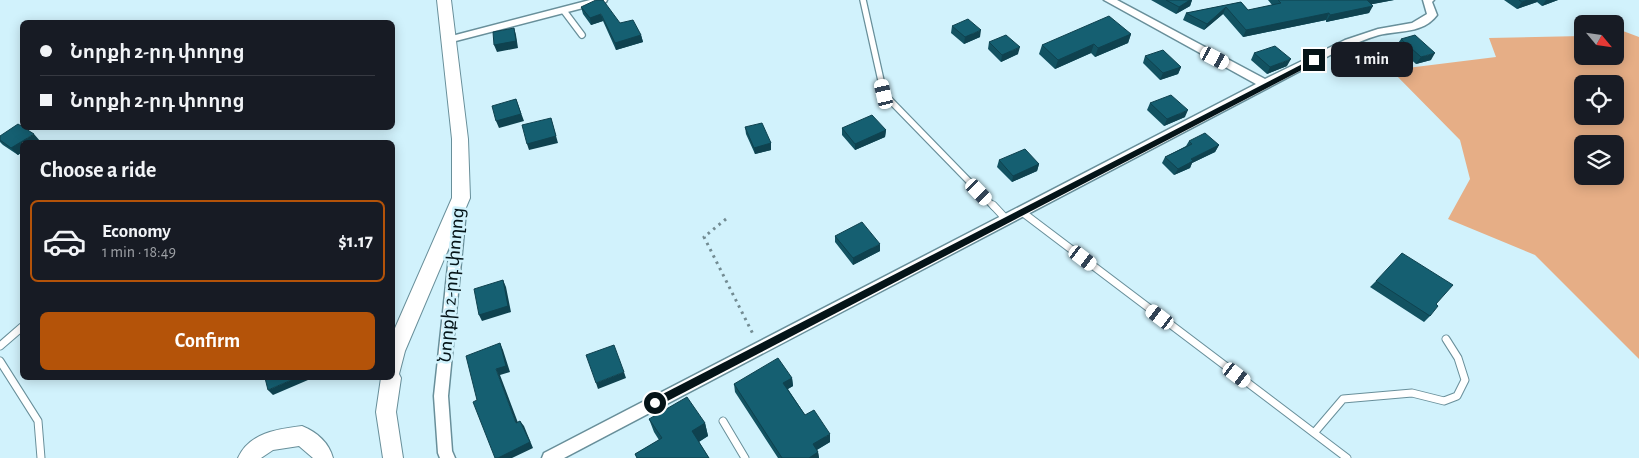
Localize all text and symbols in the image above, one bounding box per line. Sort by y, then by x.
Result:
north arrow [1574,15,1624,65]
map controls [1574,15,1624,185]
callout: 1 min [1332,42,1414,78]
text: Նորքի 2-րդ փողոց [70,43,245,62]
car [1198,44,1231,72]
route end [1303,49,1325,71]
text: 1 min [1355,51,1389,67]
button: locate [1574,75,1624,125]
car [873,78,894,110]
text: Նորքի 2-րդ փողոց [70,92,245,111]
button: layers [1574,135,1624,185]
text: Choose a ride [40,159,156,181]
car [963,176,994,208]
street label: Նորքի 2-րդ փողոց [436,207,468,363]
icon: car [42,219,87,264]
text: Economy [102,222,171,241]
text: $1.17 [338,232,373,251]
car [1066,243,1099,273]
text: 1 min · 18:49 [102,244,176,260]
car [1143,302,1176,332]
button: Confirm [40,312,375,370]
car [1220,360,1253,390]
route start [644,392,666,414]

